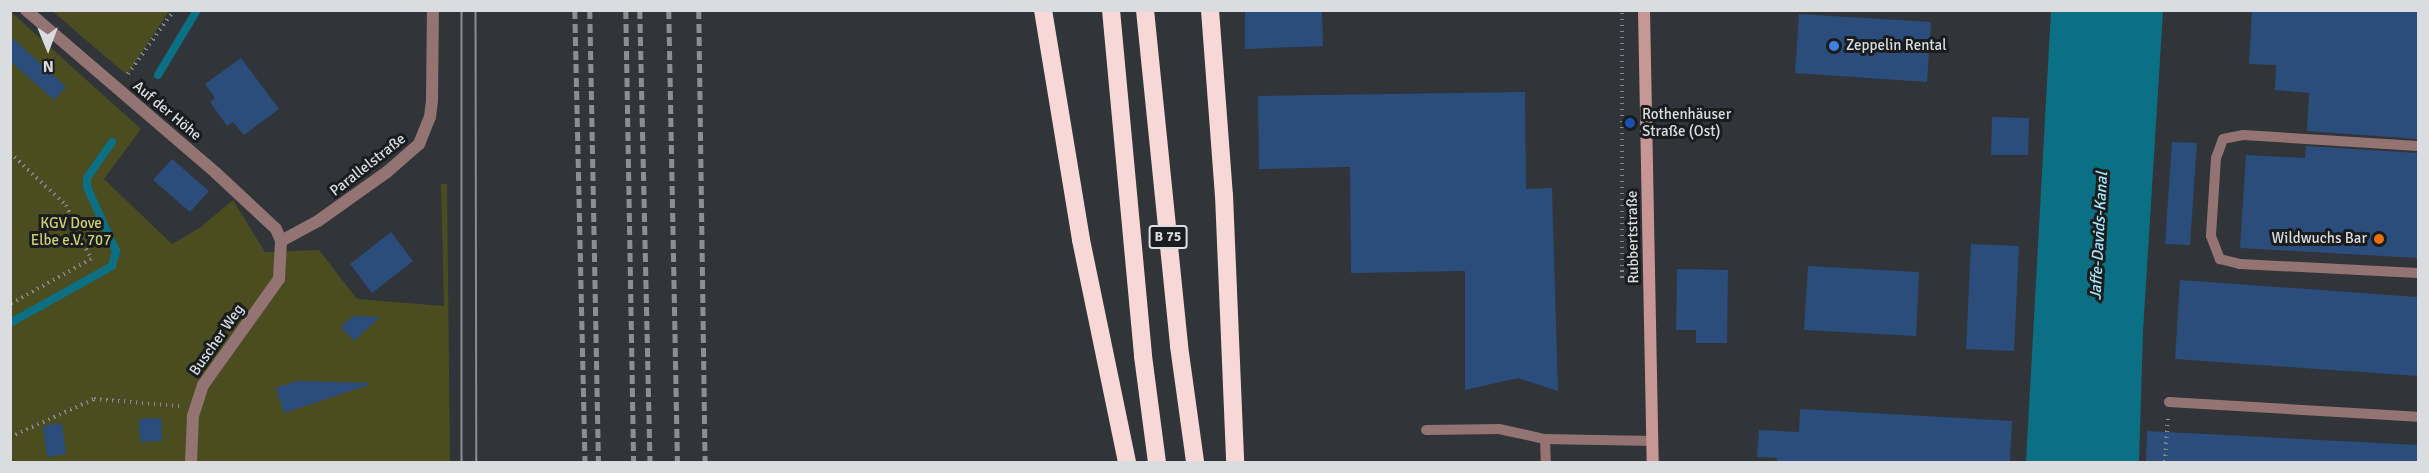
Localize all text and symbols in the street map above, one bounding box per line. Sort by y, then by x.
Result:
north arrow [18,18,78,78]
place label: Zeppelin Rental [1846,37,1947,55]
marker: Zeppelin Rental [1827,39,1841,53]
text: N [43,56,54,76]
street label: Auf der Höhe [129,77,205,145]
place label: Rothenhäuser Straße (Ost) [1642,105,1731,140]
marker: Rothenhäuser Straße (Ost) [1623,116,1637,130]
street label: Parallelstraße [327,130,409,200]
water label: Jaffe-Davids-Kanal [2086,171,2112,301]
street label: Rubbertstraße [1623,190,1643,284]
park label: KGV Dove Elbe e.V. 707 [31,214,111,249]
road number: B 75 [1148,226,1188,248]
place label: Wildwuchs Bar [2272,230,2367,248]
marker: Wildwuchs Bar [2372,232,2386,246]
street label: Buscher Weg [186,301,248,379]

